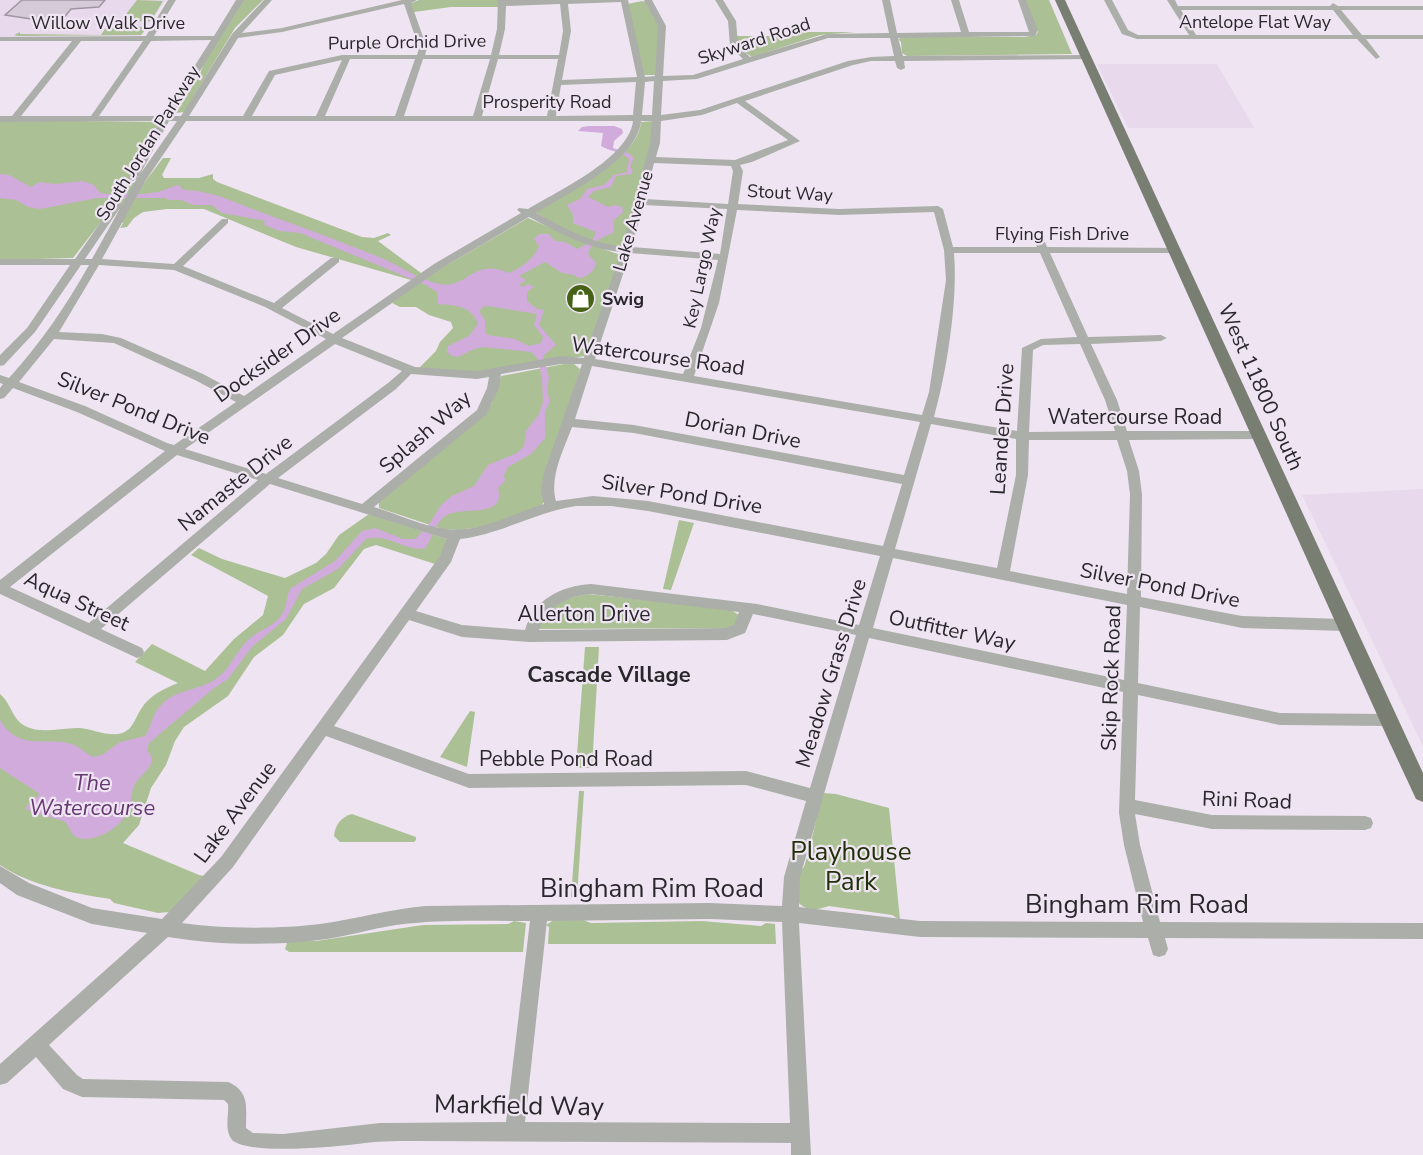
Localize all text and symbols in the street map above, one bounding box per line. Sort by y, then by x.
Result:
street label: Antelope Flat Way [1179,10,1332,34]
street label: Willow Walk Drive [31,11,185,35]
street label: Skyward Road [695,11,813,71]
street label: Purple Orchid Drive [328,29,486,55]
street label: South Jordan Parkway [90,60,206,225]
street label: Prosperity Road [482,90,612,114]
street label: Lake Avenue [607,168,659,274]
street label: Stout Way [747,179,834,207]
street label: Key Largo Way [678,205,727,331]
street label: Flying Fish Drive [995,222,1129,246]
shop icon: Swig [565,283,597,315]
place label: Swig [602,287,644,311]
street label: West 11800 South [1212,299,1310,475]
street label: Docksider Drive [208,301,346,409]
street label: Watercourse Road [570,330,746,382]
street label: Leander Drive [983,362,1021,496]
street label: Silver Pond Drive [53,365,215,451]
street label: Splash Way [373,384,477,480]
street label: Watercourse Road [1048,403,1222,431]
street label: Dorian Drive [682,405,804,455]
street label: Namaste Drive [172,428,298,538]
street label: Silver Pond Drive [600,467,764,521]
street label: Silver Pond Drive [1078,556,1242,614]
street label: Aqua Street [20,564,135,638]
street label: Meadow Grass Drive [789,575,873,771]
street label: Allerton Drive [518,600,650,628]
street label: Outfitter Way [886,603,1018,657]
street label: Skip Rock Road [1094,605,1128,751]
district label: Cascade Village [527,660,691,690]
street label: Pebble Pond Road [479,745,653,773]
street label: Lake Avenue [187,755,283,869]
water label: The Watercourse [29,768,155,823]
street label: Rini Road [1202,784,1292,816]
park label: Playhouse Park [790,834,912,899]
street label: Bingham Rim Road [540,871,764,906]
street label: Bingham Rim Road [1025,887,1249,922]
street label: Markfield Way [434,1087,605,1124]

